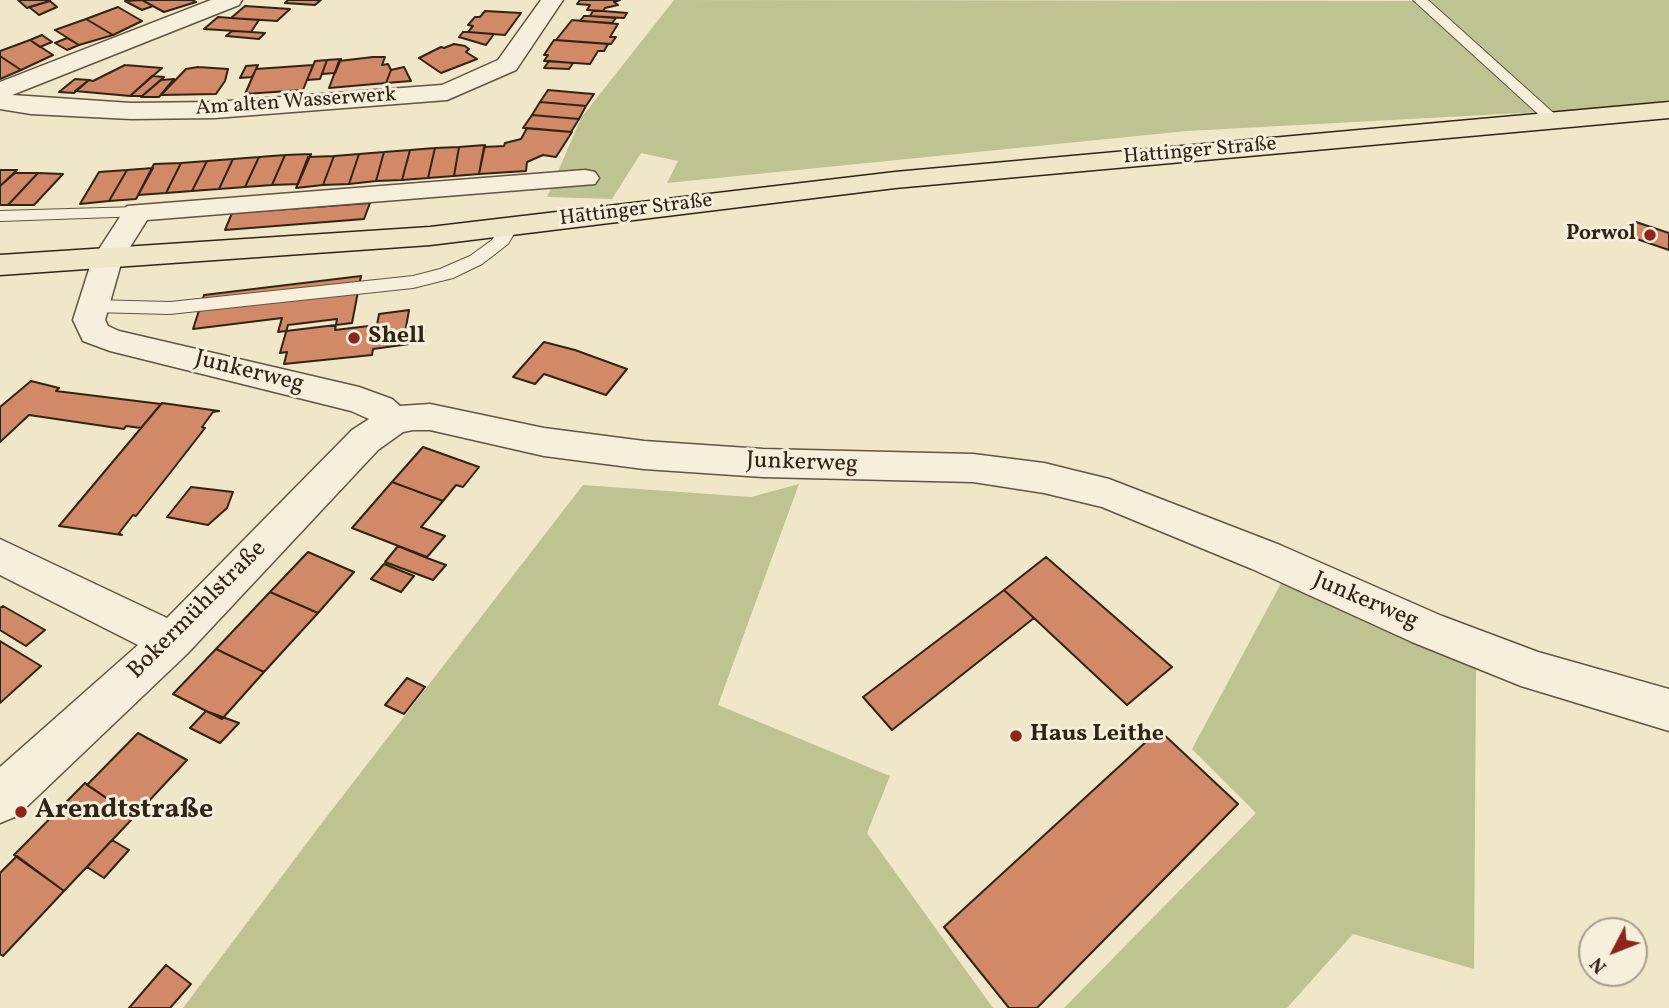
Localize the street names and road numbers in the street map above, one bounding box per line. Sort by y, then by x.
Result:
street label: Am alten Wasserwerk [195,83,397,123]
street label: Hattinger Straße [1122,133,1278,171]
street label: Hattinger Straße [558,189,714,233]
street label: Junkerweg [191,345,307,401]
street label: Junkerweg [746,448,858,480]
street label: Bokermühlstraße [123,536,273,686]
street label: Junkerweg [1308,567,1422,637]

